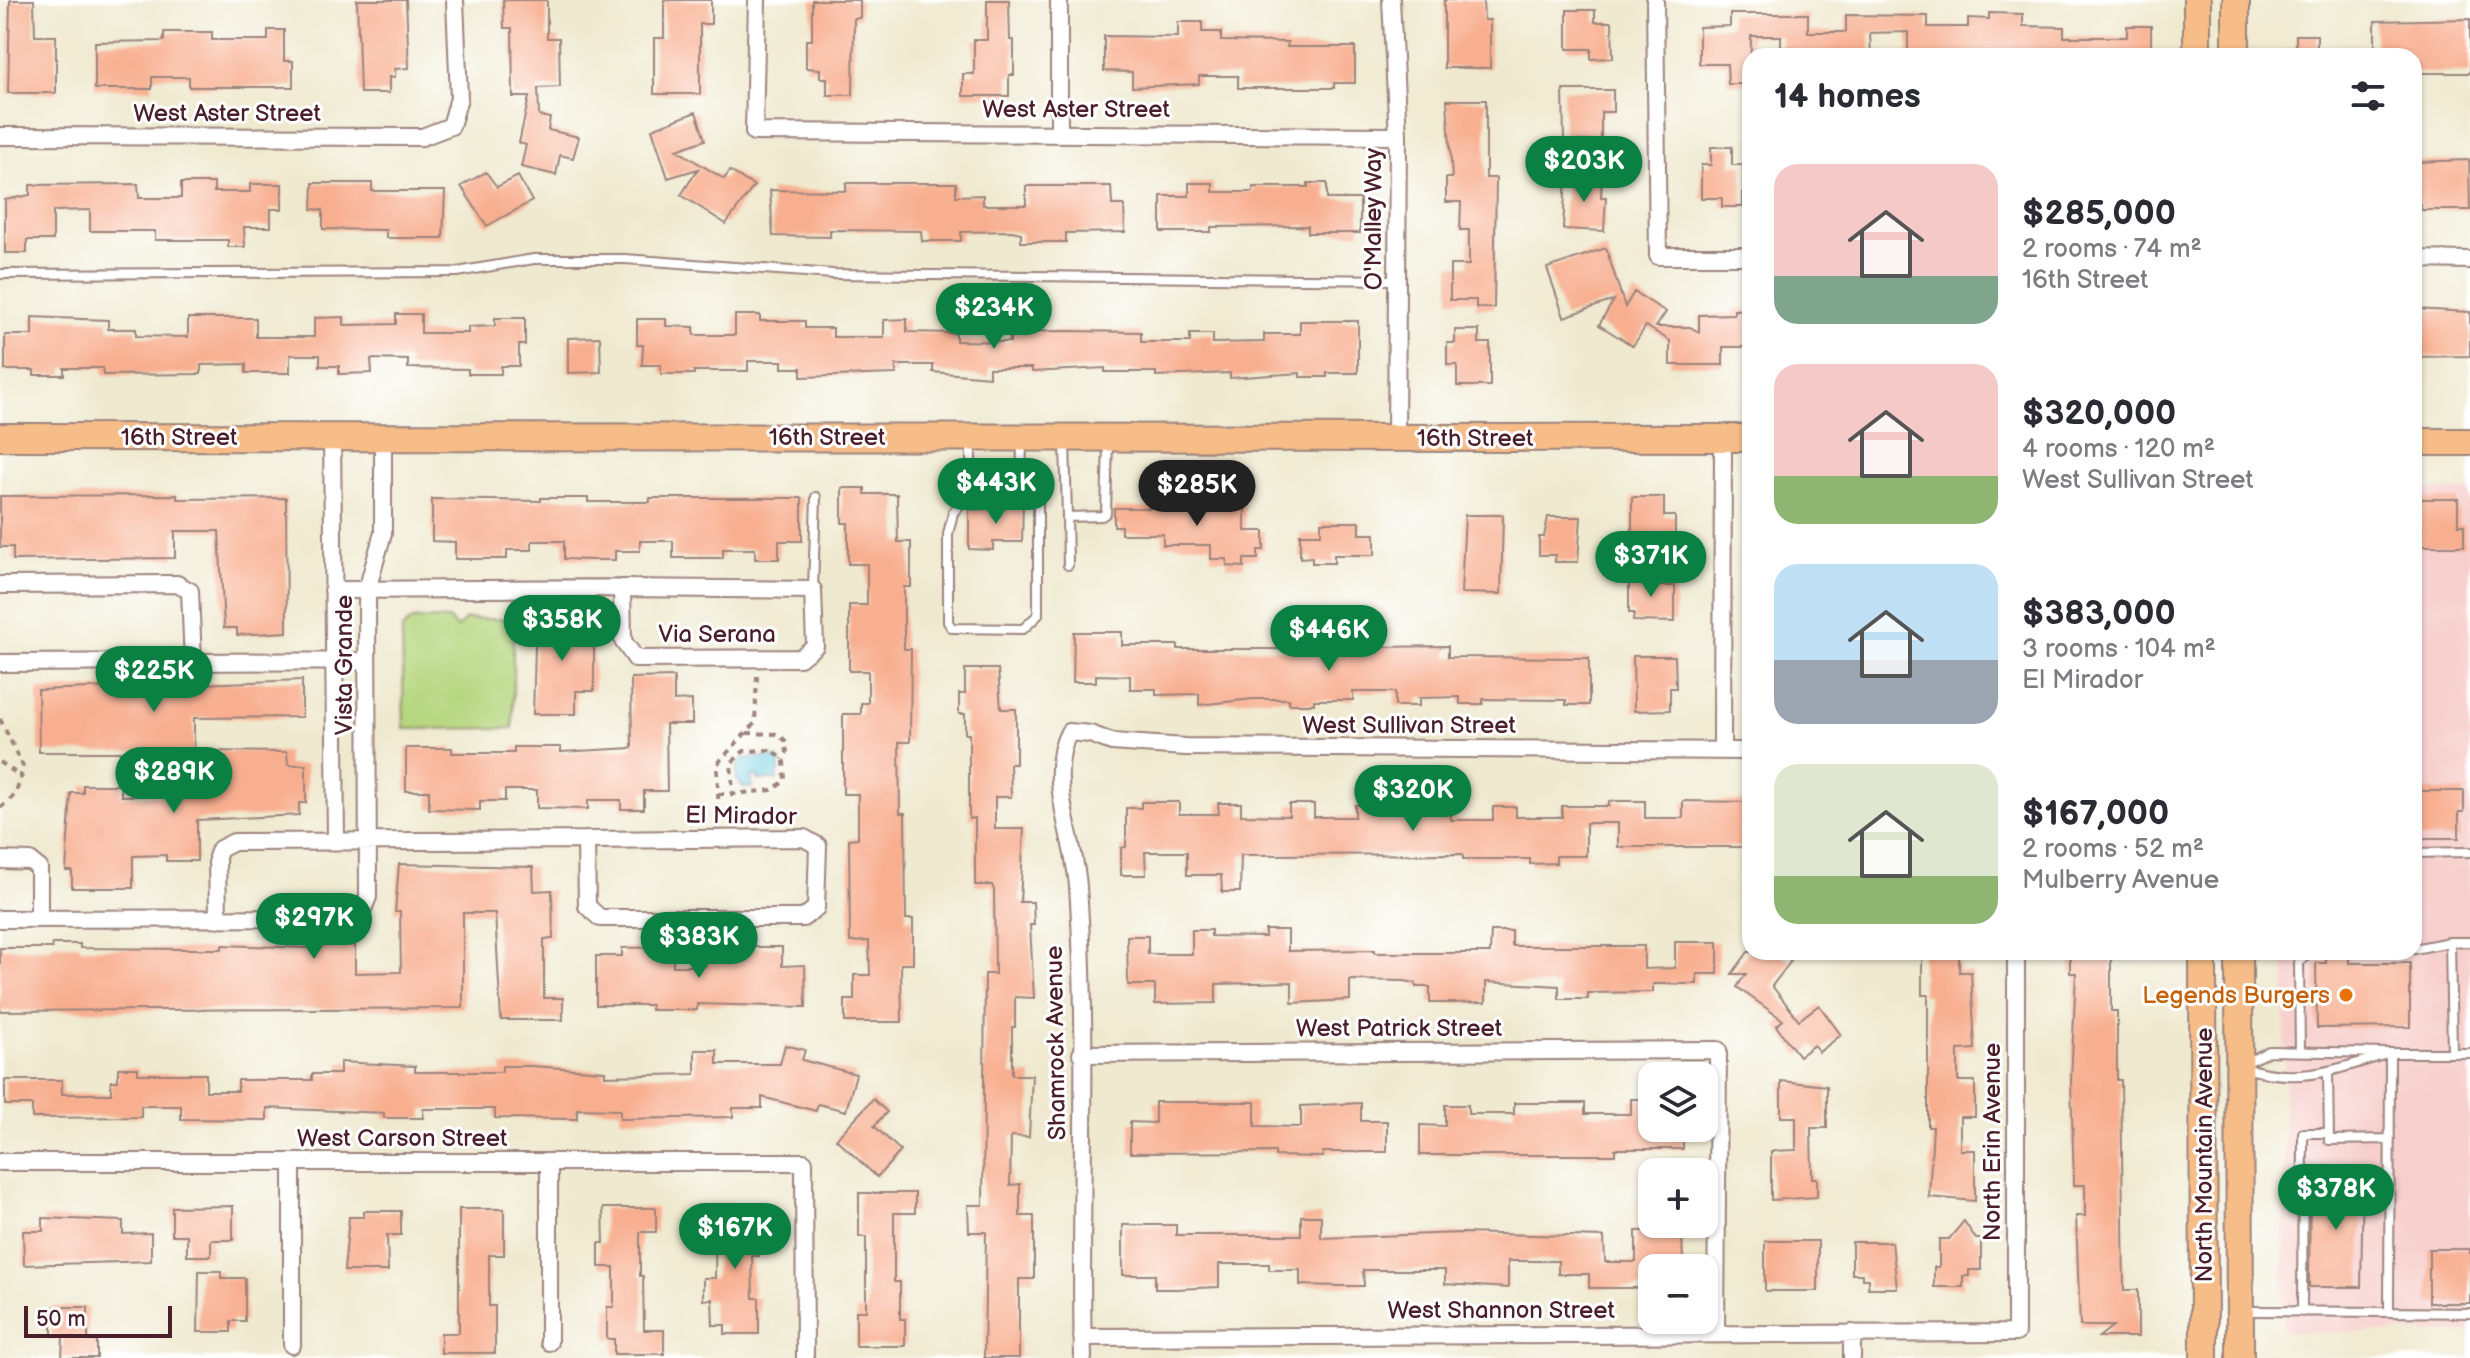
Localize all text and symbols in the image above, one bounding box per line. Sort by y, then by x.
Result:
icon: filters [2346,74,2390,118]
text: 14 homes [1774,76,1921,117]
street label: West Aster Street [982,95,1170,124]
street label: West Aster Street [133,99,321,128]
pin: $203K [1528,136,1640,204]
text: $203K [1543,146,1625,177]
street label: O'Malley Way [1359,148,1388,290]
text: $285,000 [2022,193,2176,234]
icon: home [1838,196,1934,292]
text: 2 rooms · 74 m² [2022,234,2202,265]
text: 16th Street [2022,265,2148,296]
pin: $234K [938,283,1050,351]
text: $234K [954,293,1034,324]
text: $320,000 [2022,393,2176,434]
icon: home [1838,396,1934,492]
street label: 16th Street [121,423,238,452]
street label: 16th Street [769,423,886,452]
street label: 16th Street [1417,424,1534,453]
text: 4 rooms · 120 m² [2022,434,2215,465]
pin: $443K [940,458,1052,526]
pin: $285K [1141,460,1253,528]
text: West Sullivan Street [2022,465,2253,496]
text: $443K [956,468,1036,499]
text: $285K [1156,470,1238,501]
pin: $371K [1595,531,1707,599]
text: $371K [1613,541,1689,572]
text: $383,000 [2022,593,2176,634]
street label: Vista Grande [330,595,359,735]
pin: $358K [506,595,618,663]
icon: home [1838,596,1934,692]
text: $358K [522,605,602,636]
pin: $446K [1273,605,1385,673]
text: $446K [1288,615,1370,646]
street label: Via Serana [658,620,776,649]
text: 3 rooms · 104 m² [2022,634,2216,665]
pin: $225K [98,646,210,714]
text: $225K [114,656,194,687]
text: El Mirador [2022,665,2143,696]
street label: West Sullivan Street [1302,711,1516,740]
pin: $289K [118,747,230,815]
text: $289K [133,757,215,788]
pin: $320K [1357,765,1469,833]
text: $320K [1372,775,1454,806]
text: $167,000 [2022,793,2169,834]
icon: home [1838,796,1934,892]
street label: El Mirador [685,801,797,831]
text: 2 rooms · 52 m² [2022,834,2204,865]
text: Mulberry Avenue [2022,865,2219,896]
pin: $297K [258,893,370,961]
text: $297K [274,903,354,934]
pin: $383K [643,912,755,980]
text: $383K [659,922,739,953]
street label: Shamrock Avenue [1040,945,1072,1141]
place label: Legends Burgers [2142,981,2330,1010]
marker: Legends Burgers [2337,986,2355,1004]
street label: West Patrick Street [1296,1014,1503,1043]
street label: North Mountain Avenue [2190,1027,2219,1283]
street label: North Erin Avenue [1978,1043,2007,1241]
map controls [1638,1062,1718,1334]
button: layers [1638,1062,1718,1142]
street label: West Carson Street [297,1124,508,1153]
button: + [1638,1158,1718,1238]
pin: $378K [2280,1164,2392,1232]
text: $378K [2296,1174,2376,1205]
pin: $167K [679,1203,791,1271]
text: $167K [697,1213,773,1244]
button: − [1638,1254,1718,1334]
street label: West Shannon Street [1387,1296,1615,1325]
scale bar [24,1302,172,1338]
text: 50 m [36,1306,86,1333]

